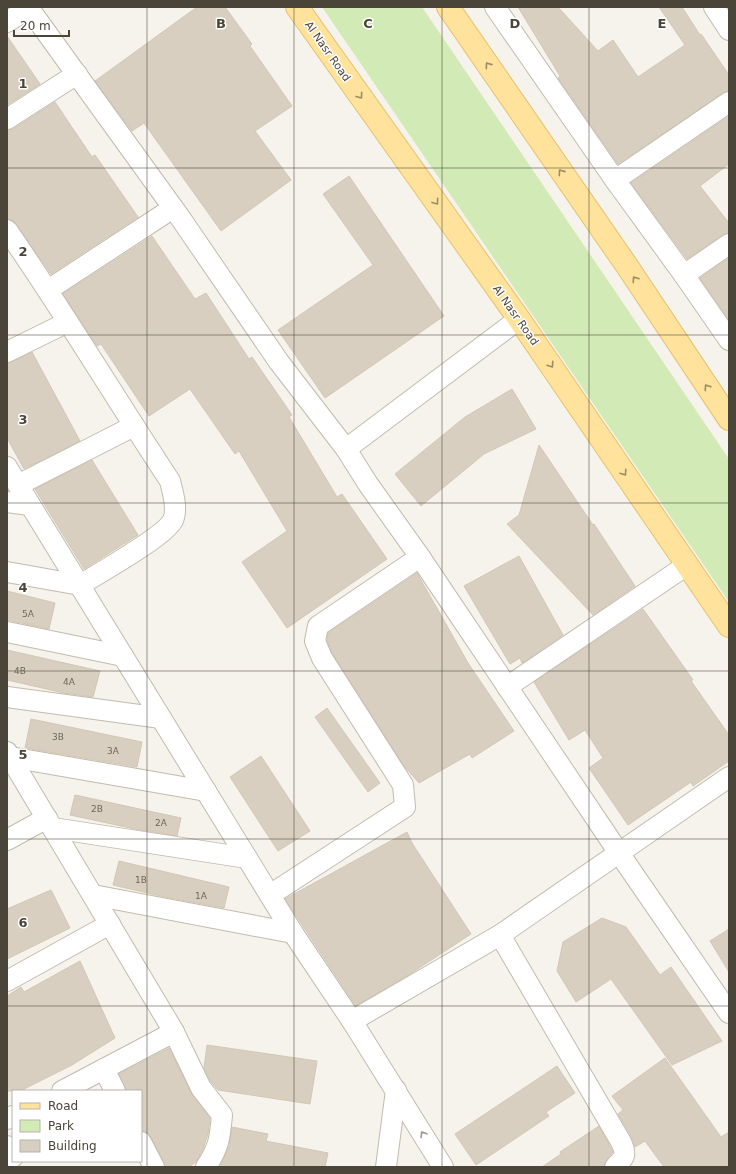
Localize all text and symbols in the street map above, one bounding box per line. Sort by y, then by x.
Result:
scale bar [14,12,69,38]
text: B [216,16,226,31]
text: C [363,16,373,31]
text: D [510,16,521,31]
text: E [658,16,666,31]
text: 20 m [20,19,51,33]
street label: Al Nasr Road [302,19,353,84]
one-way arrow [485,62,493,69]
text: 1 [18,76,28,91]
one-way arrow [355,92,362,99]
one-way arrow [558,169,566,176]
one-way arrow [431,198,439,205]
text: 2 [18,244,28,259]
one-way arrow [632,276,640,283]
street label: Al Nasr Road [490,283,541,348]
one-way arrow [546,361,553,368]
one-way arrow [704,384,712,391]
text: 3 [18,412,28,427]
one-way arrow [619,469,627,476]
text: 4 [18,580,28,595]
house number: 5A [22,609,35,619]
house number: 4B [14,666,26,676]
house number: 4A [63,677,76,687]
house number: 3B [52,732,64,742]
house number: 3A [107,746,120,756]
text: 5 [18,747,28,762]
house number: 2B [91,804,103,814]
house number: 2A [155,818,168,828]
house number: 1B [135,875,147,885]
house number: 1A [195,891,208,901]
text: 6 [18,915,28,930]
legend [12,1090,142,1162]
text: Road [48,1099,78,1113]
text: Park [48,1119,74,1133]
one-way arrow [420,1131,428,1138]
text: Building [48,1139,97,1153]

